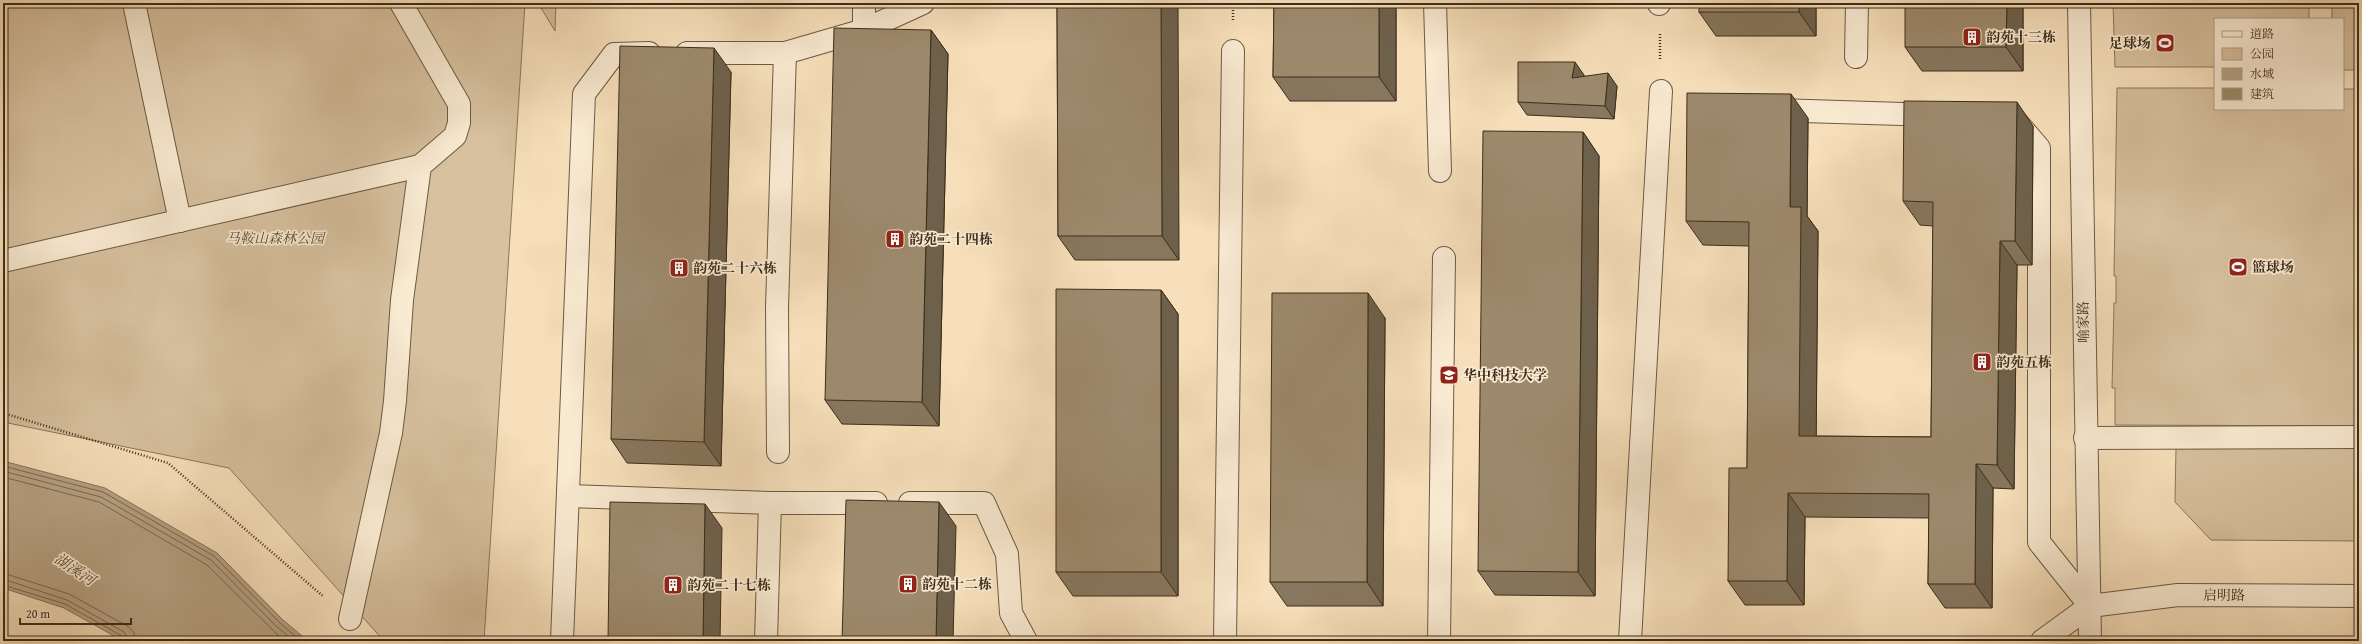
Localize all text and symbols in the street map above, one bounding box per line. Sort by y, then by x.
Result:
legend [2214,18,2344,110]
text: 道路 [2250,25,2274,42]
building icon: 韵苑十三栋 [1961,26,1983,48]
place label: 韵苑十三栋 [1986,27,2056,47]
sports icon: 足球场 [2154,32,2176,54]
place label: 足球场 [2109,33,2151,53]
text: 公园 [2250,45,2274,62]
text: 水域 [2250,65,2274,82]
text: 建筑 [2250,85,2274,102]
park label: 马鞍山森林公园 [226,228,326,248]
building icon: 韵苑二十四栋 [884,228,906,250]
place label: 韵苑二十四栋 [909,229,993,249]
sports icon: 篮球场 [2227,256,2249,278]
building icon: 韵苑二十六栋 [668,257,690,279]
place label: 篮球场 [2252,257,2294,277]
place label: 韵苑二十六栋 [693,258,777,278]
street label: 喻家路 [2073,301,2093,343]
building icon: 韵苑五栋 [1971,351,1993,373]
place label: 韵苑五栋 [1996,352,2052,372]
school or university icon: 华中科技大学 [1438,364,1460,386]
place label: 华中科技大学 [1463,365,1547,385]
water label: 湖溪河 [50,548,102,592]
building icon: 韵苑十二栋 [897,573,919,595]
building icon: 韵苑二十七栋 [662,574,684,596]
place label: 韵苑十二栋 [922,574,992,594]
place label: 韵苑二十七栋 [687,575,771,595]
street label: 启明路 [2203,585,2245,605]
scale bar [20,600,131,626]
text: 20 m [26,605,50,622]

